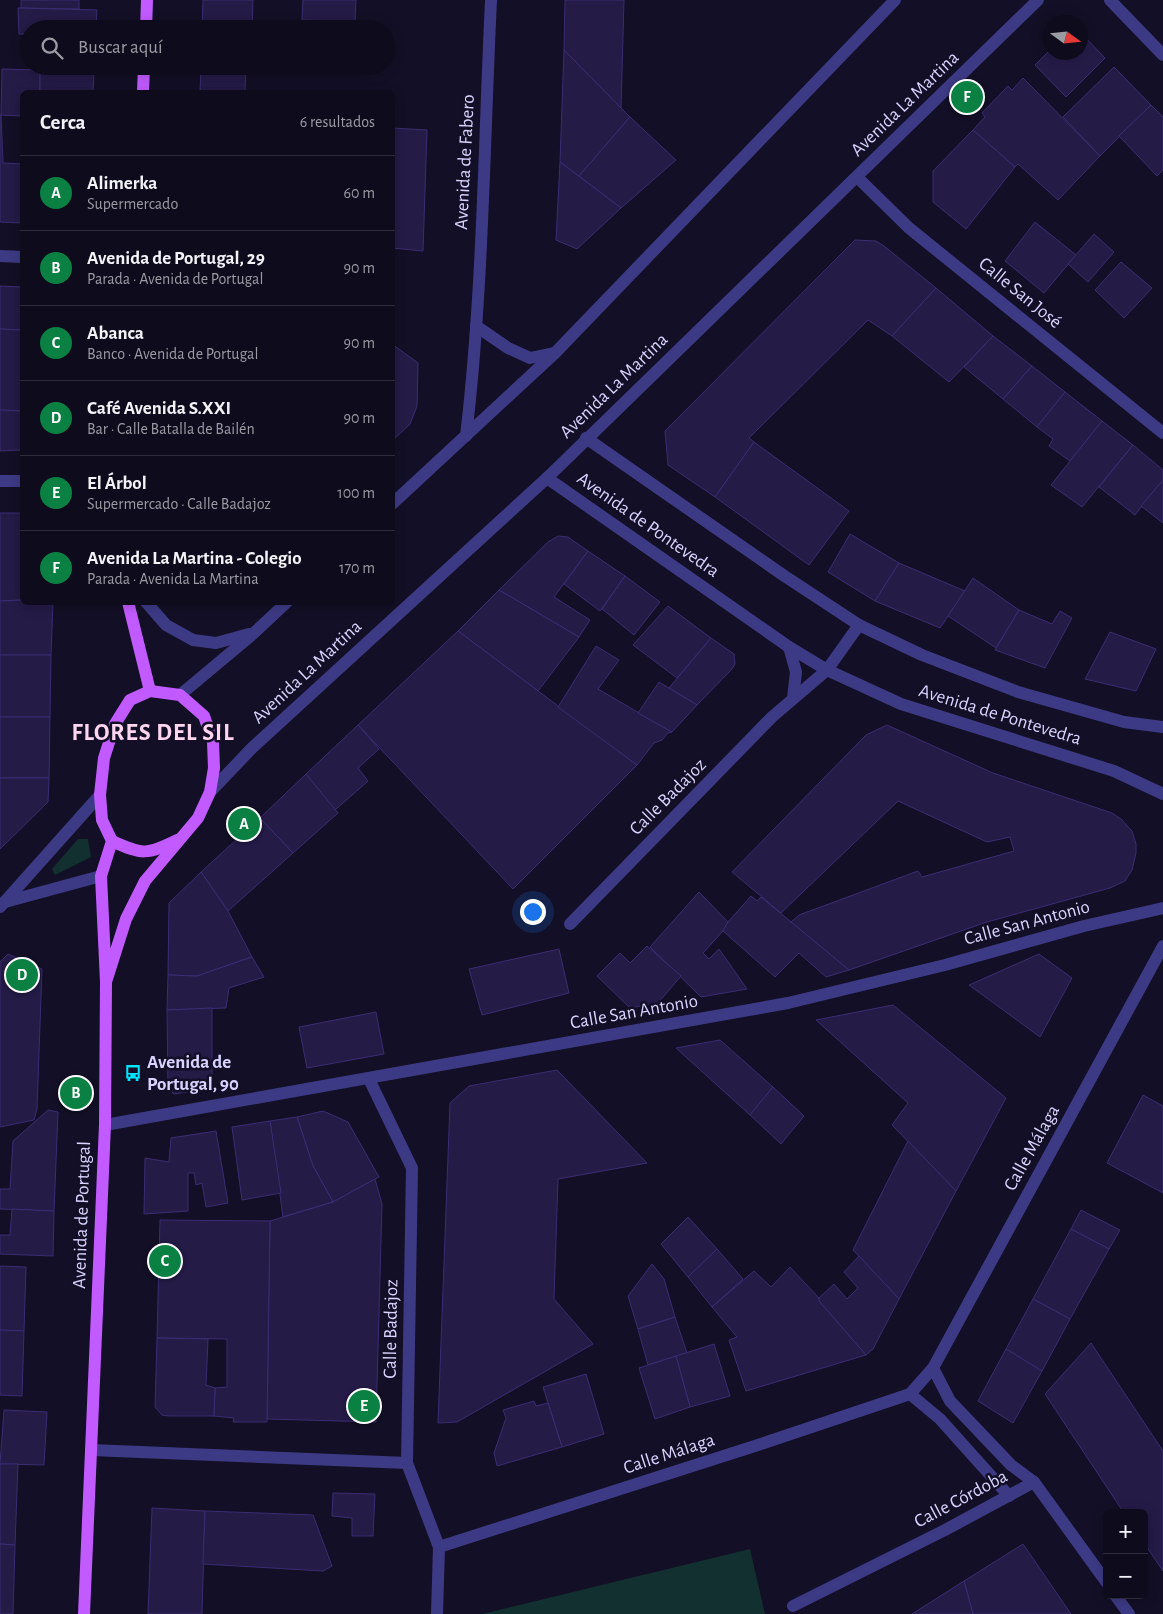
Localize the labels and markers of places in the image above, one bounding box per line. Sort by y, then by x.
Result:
pin: F [951,78,983,116]
pin: A [228,805,260,843]
pin: D [6,956,38,994]
place label: Avenida de Portugal, 90 [147,1053,239,1094]
bus stop icon: Avenida de Portugal, 90 [123,1063,143,1083]
pin: B [60,1074,92,1112]
pin: C [149,1242,181,1280]
pin: E [348,1387,380,1425]

